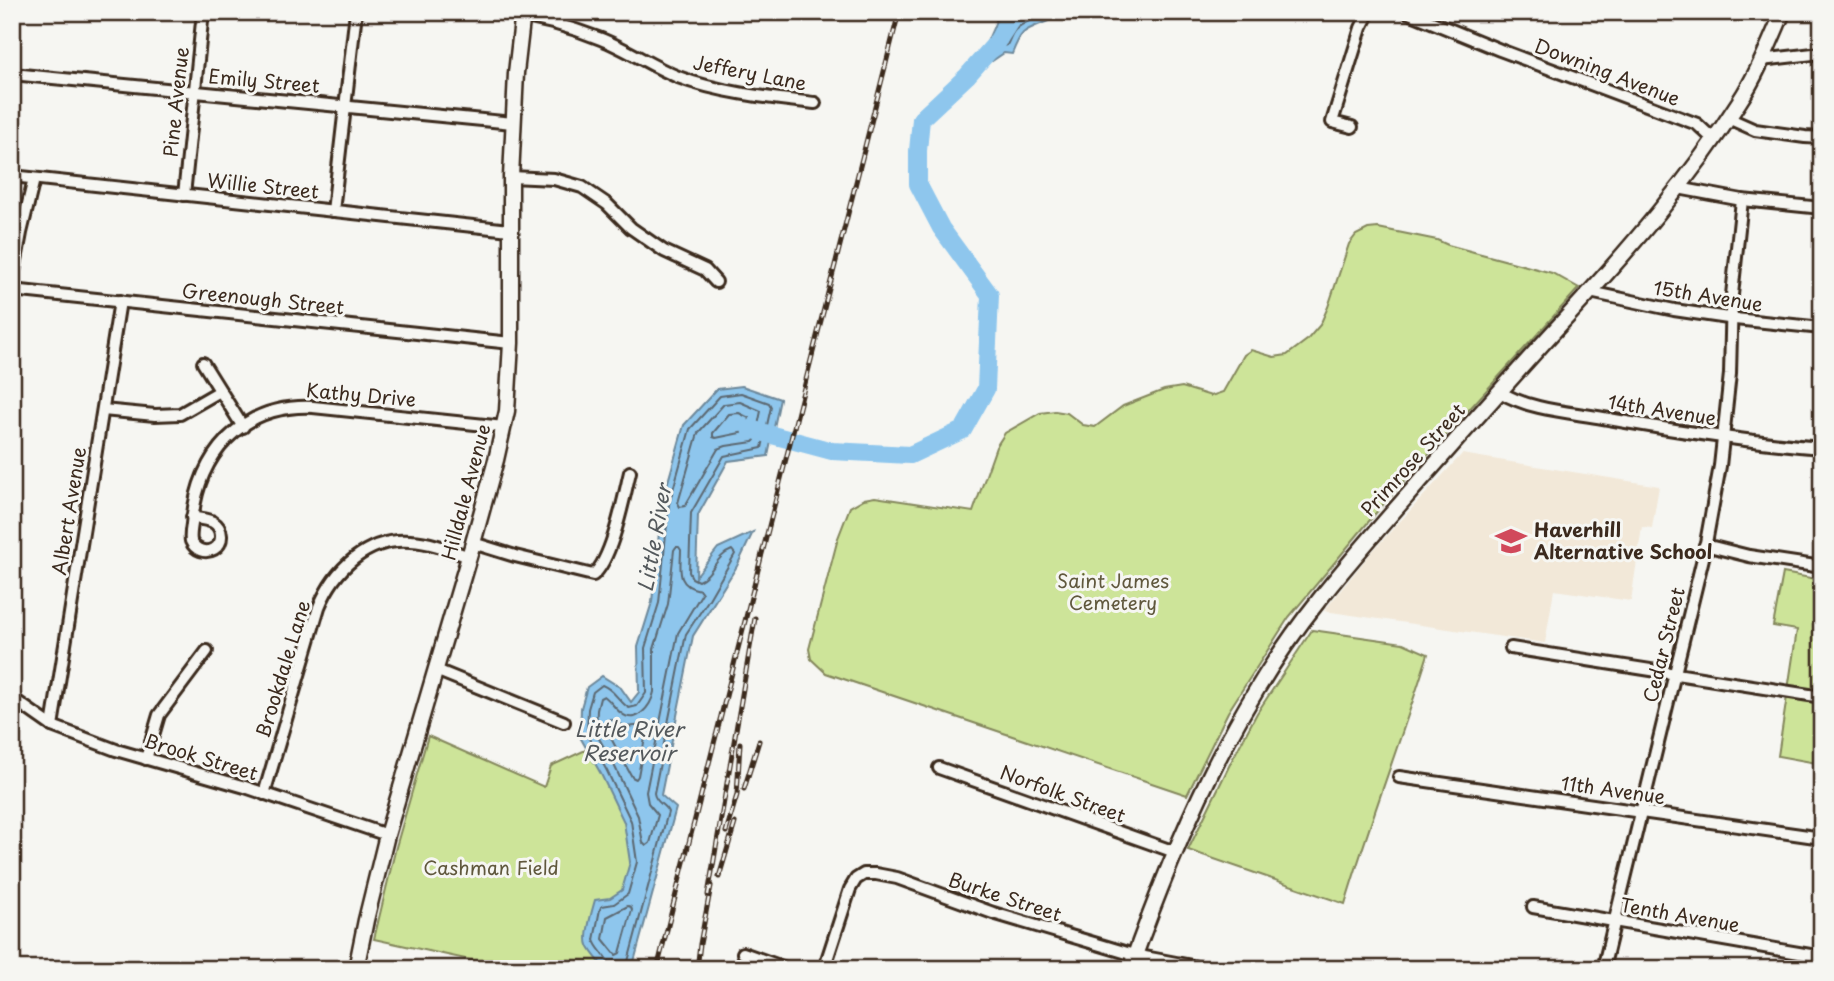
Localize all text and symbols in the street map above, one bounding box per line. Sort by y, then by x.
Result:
street label: Downing Avenue [1530,30,1684,112]
street label: Pine Avenue [155,45,195,158]
street label: Jeffery Lane [691,47,809,97]
street label: Emily Street [207,61,321,99]
street label: Willie Street [206,165,320,205]
street label: 15th Avenue [1651,273,1765,317]
street label: Greenough Street [181,276,346,320]
street label: Kathy Drive [305,375,417,413]
street label: 14th Avenue [1606,387,1718,431]
street label: Primrose Street [1354,396,1471,522]
street label: Hilldale Avenue [433,421,497,563]
street label: Albert Avenue [44,445,92,577]
water label: Little River [628,479,679,594]
place label: Haverhill Alternative School [1534,515,1713,565]
school or university icon: Haverhill Alternative School [1494,524,1528,558]
park label: Saint James Cemetery [1057,566,1169,616]
street label: Cedar Street [1635,584,1691,705]
street label: Brookdale Lane [248,596,316,741]
water label: Little River Reservoir [575,712,686,768]
street label: Brook Street [141,725,262,787]
street label: Norfolk Street [997,757,1130,829]
street label: 11th Avenue [1559,768,1667,810]
park label: Cashman Field [423,853,559,881]
street label: Burke Street [945,865,1066,928]
street label: Tenth Avenue [1618,890,1742,938]

